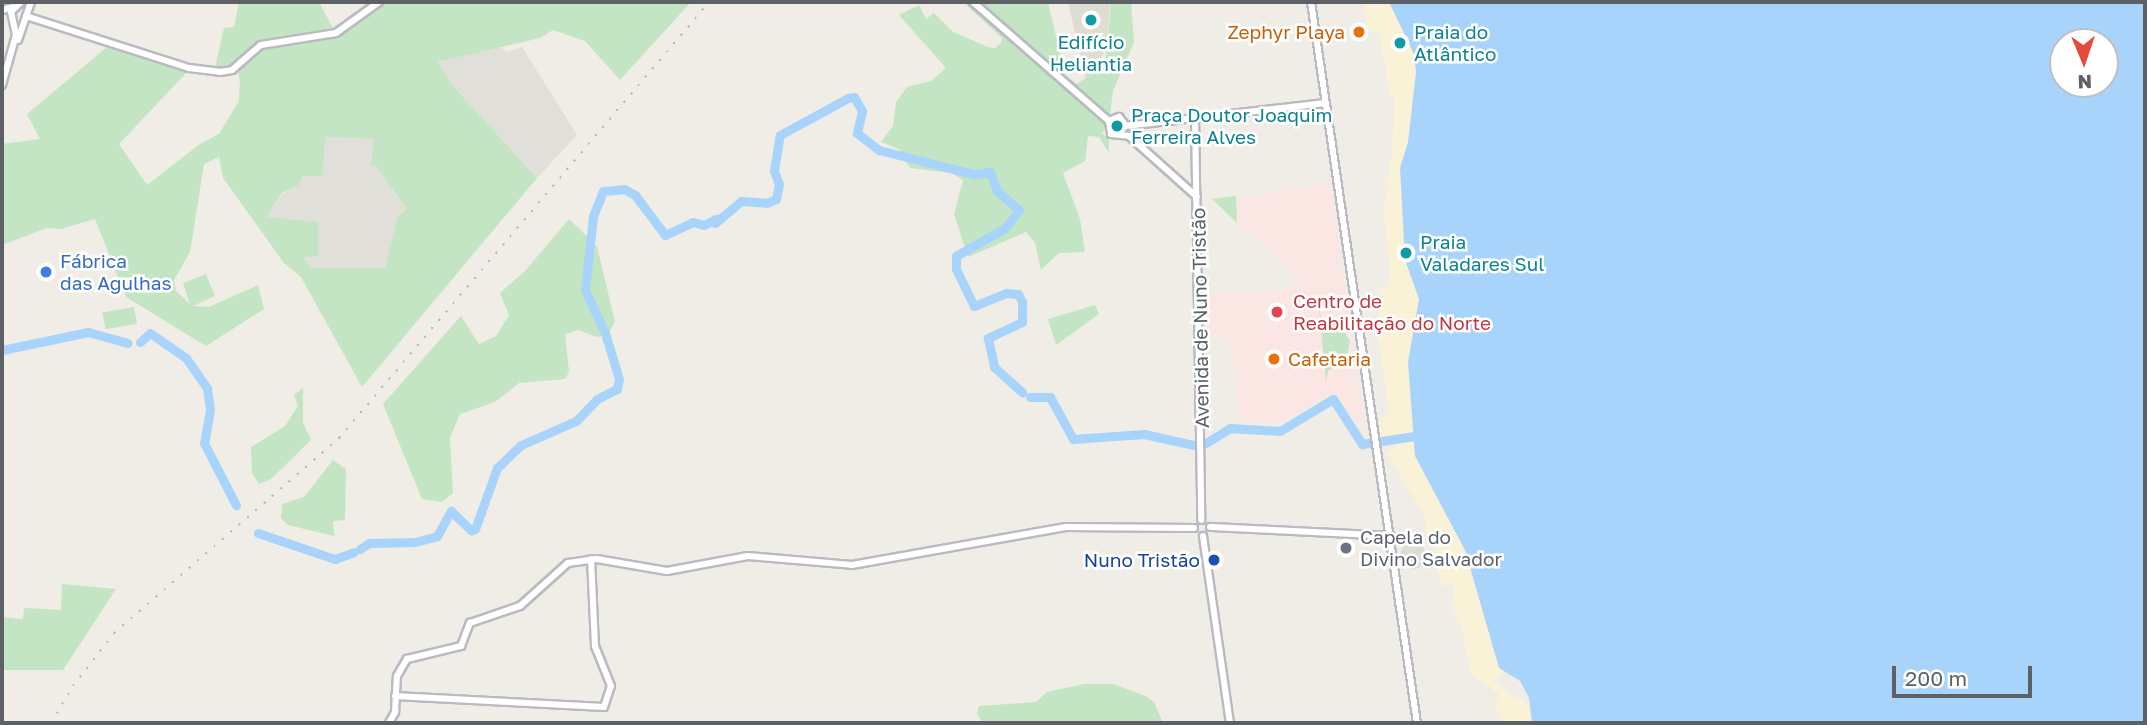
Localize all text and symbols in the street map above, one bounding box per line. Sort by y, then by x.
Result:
marker: Edifício Heliantia [1083,12,1099,28]
place label: Zephyr Playa [1227,21,1345,43]
place label: Praia do Atlântico [1414,21,1496,65]
marker: Zephyr Playa [1351,24,1367,40]
north arrow [2049,28,2119,98]
place label: Edifício Heliantia [1050,31,1132,75]
marker: Praia do Atlântico [1392,35,1408,51]
text: N [2077,71,2092,94]
place label: Praça Doutor Joaquim Ferreira Alves [1131,104,1332,148]
marker: Praça Doutor Joaquim Ferreira Alves [1109,118,1125,134]
street label: Avenida de Nuno Tristão [1187,208,1213,428]
place label: Praia Valadares Sul [1420,231,1544,275]
marker: Praia Valadares Sul [1398,245,1414,261]
place label: Fábrica das Agulhas [60,250,172,294]
marker: Fábrica das Agulhas [38,264,54,280]
place label: Centro de Reabilitação do Norte [1293,290,1491,334]
marker: Centro de Reabilitação do Norte [1267,302,1287,322]
place label: Cafetaria [1288,348,1371,370]
marker: Cafetaria [1266,351,1282,367]
place label: Capela do Divino Salvador [1360,526,1502,570]
marker: Capela do Divino Salvador [1338,540,1354,556]
place label: Nuno Tristão [1084,549,1200,571]
marker: Nuno Tristão [1206,552,1222,568]
scale bar [1895,652,2035,696]
text: 200 m [1905,665,1967,691]

